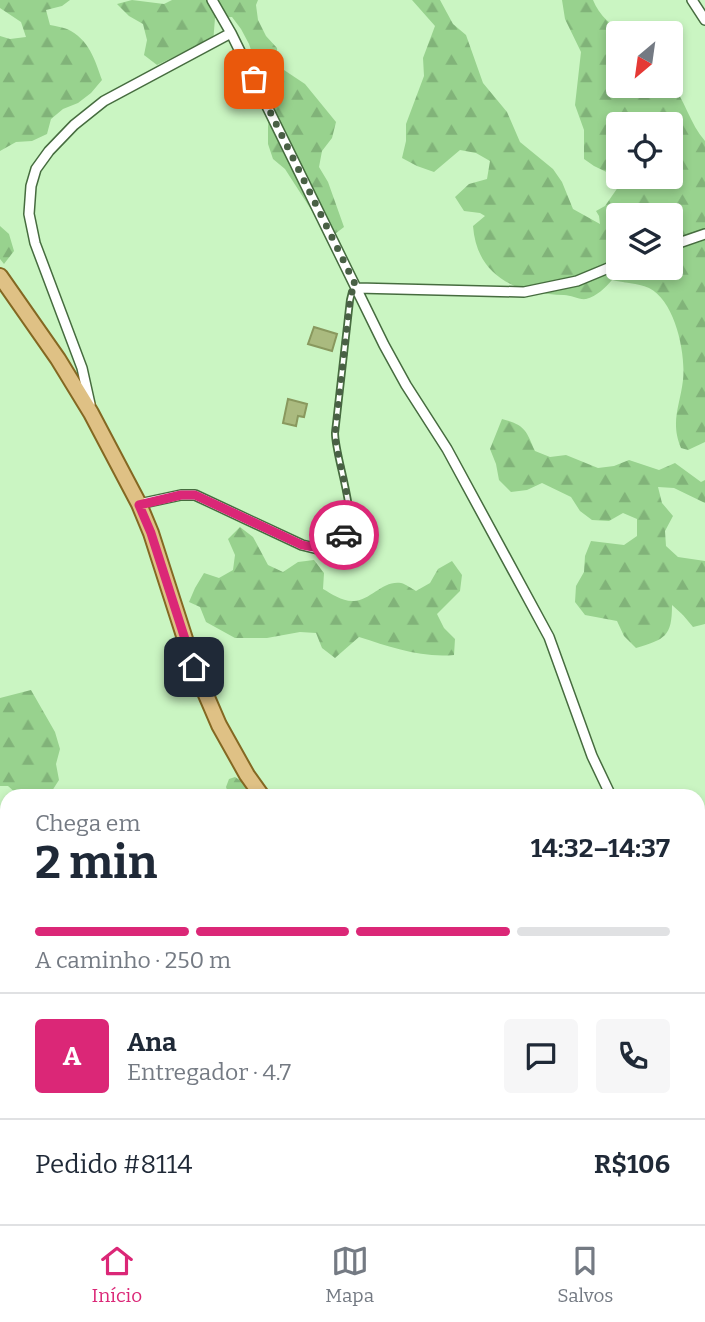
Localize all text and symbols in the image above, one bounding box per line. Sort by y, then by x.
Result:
north arrow [606,21,682,98]
map controls [606,21,683,280]
pin [224,49,284,109]
icon: bag [235,60,273,98]
button: locate [606,112,683,189]
button: layers [606,203,683,280]
courier [309,500,379,570]
icon: car [325,516,363,554]
pin [164,637,224,697]
icon: home [175,648,213,686]
text: Chega em [35,809,140,837]
text: 14:32–14:37 [531,833,670,864]
text: 2 min [35,835,157,890]
text: A caminho · 250 m [35,946,231,974]
button: chat [504,1019,578,1093]
button: phone [596,1019,670,1093]
text: Ana [127,1027,177,1058]
text: A [63,1041,81,1072]
text: Entregador · 4.7 [127,1058,291,1086]
text: Pedido #8114 [35,1149,192,1180]
text: R$106 [594,1149,670,1180]
tab: Início [92,1242,142,1307]
tab: Mapa [325,1242,374,1307]
tab: Salvos [557,1242,613,1307]

